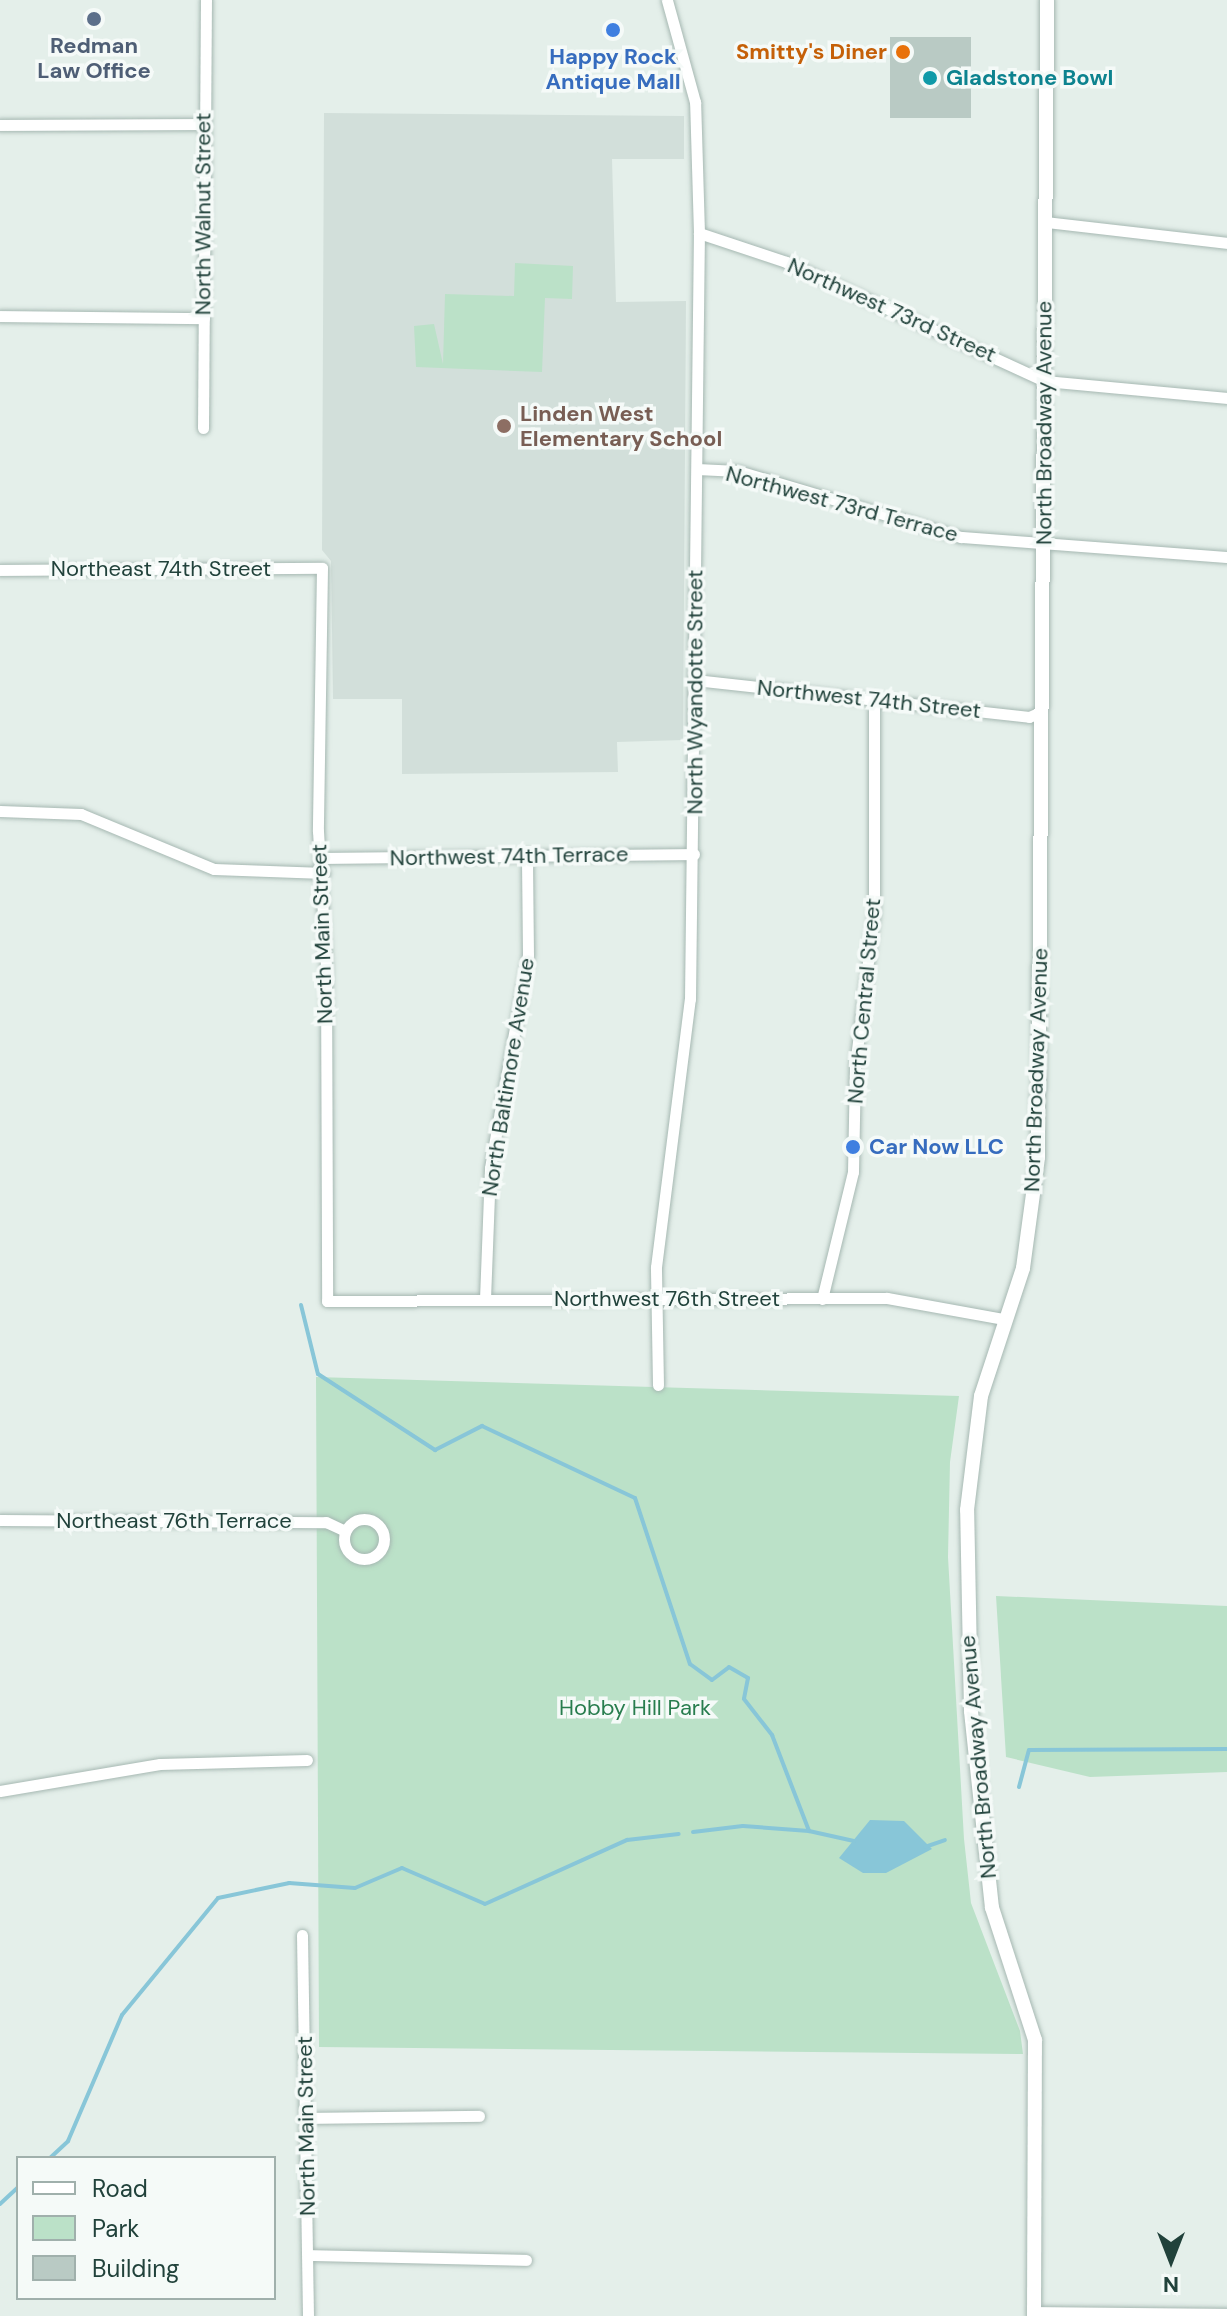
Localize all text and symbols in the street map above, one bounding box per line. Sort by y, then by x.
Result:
marker: Redman Law Office [85,10,103,28]
marker: Happy Rock Antique Mall [604,21,622,39]
place label: Redman Law Office [37,32,151,84]
place label: Smitty's Diner [736,39,887,65]
place label: Happy Rock Antique Mall [545,43,681,94]
marker: Smitty's Diner [894,43,912,61]
place label: Gladstone Bowl [946,65,1113,91]
marker: Gladstone Bowl [921,69,939,87]
street label: North Walnut Street [190,113,216,315]
street label: Northwest 73rd Street [784,252,1000,368]
street label: North Broadway Avenue [1031,301,1057,545]
place label: Linden West Elementary School [520,400,722,452]
marker: Linden West Elementary School [495,417,513,435]
street label: Northwest 73rd Terrace [723,460,961,548]
street label: Northeast 74th Street [51,556,271,582]
street label: North Wyandotte Street [682,570,708,814]
street label: Northwest 74th Street [756,674,982,724]
street label: Northwest 74th Terrace [389,841,629,871]
street label: North Main Street [306,844,338,1024]
street label: North Central Street [842,897,886,1105]
street label: North Broadway Avenue [1019,948,1053,1192]
street label: North Baltimore Avenue [476,956,540,1198]
place label: Car Now LLC [869,1134,1004,1160]
marker: Car Now LLC [844,1138,862,1156]
street label: Northwest 76th Street [554,1286,780,1312]
street label: Northeast 76th Terrace [56,1508,292,1534]
street label: North Broadway Avenue [954,1634,1002,1880]
park label: Hobby Hill Park [559,1695,711,1721]
street label: North Main Street [291,2036,321,2216]
legend [16,2156,276,2300]
text: Road [92,2173,148,2204]
text: Park [92,2213,139,2244]
north arrow [1131,2220,1211,2300]
text: Building [92,2253,179,2284]
text: N [1163,2270,1179,2299]

